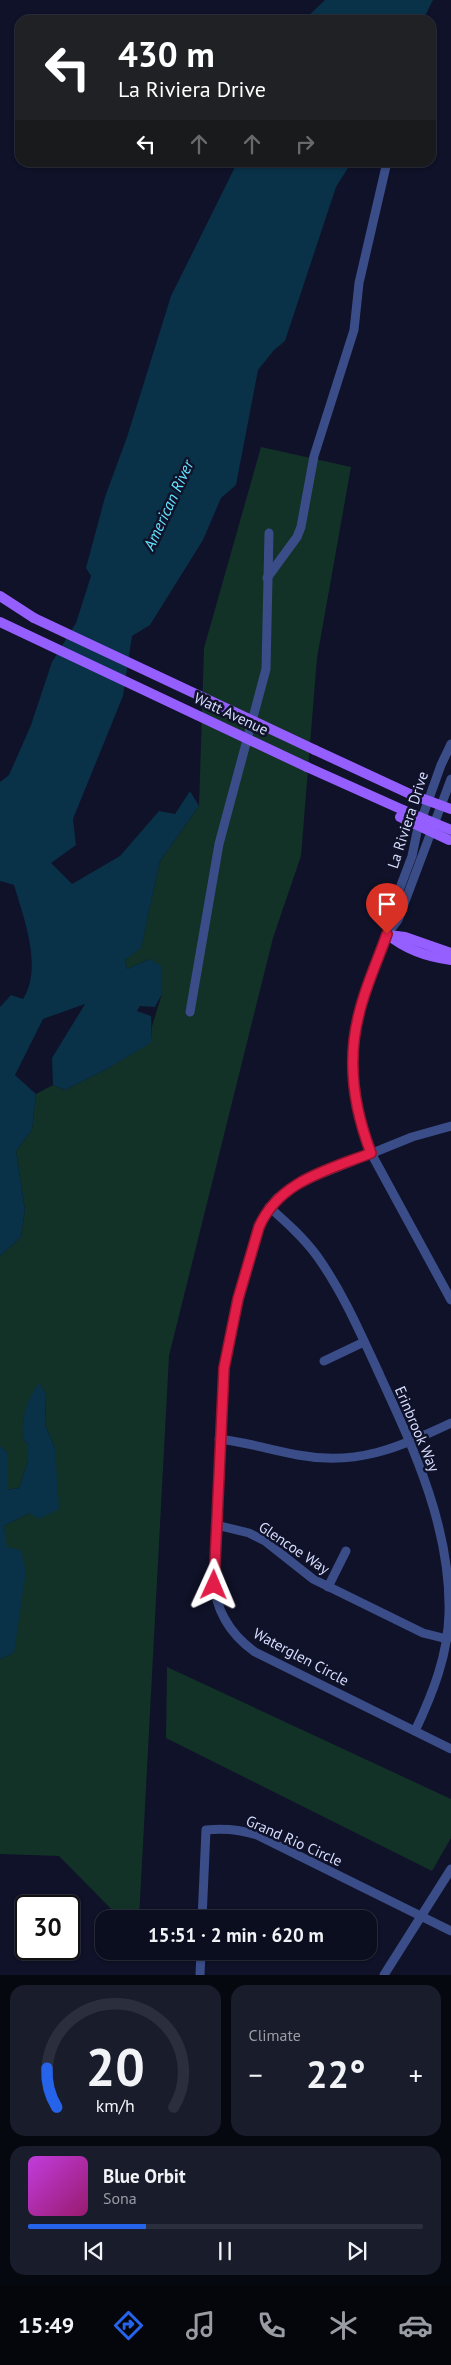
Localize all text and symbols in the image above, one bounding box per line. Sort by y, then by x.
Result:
text: 430 m [118,31,215,77]
icon: left [35,35,100,100]
text: La Riviera Drive [118,75,266,103]
icon: left [132,130,160,158]
icon: ahead [185,130,213,158]
icon: ahead [238,130,266,158]
icon: right [291,130,319,158]
water label: American River [138,455,198,554]
street label: Watt Avenue [191,688,271,739]
street label: La Riviera Drive [383,769,432,871]
pin [366,883,408,934]
icon: arrive [373,890,401,918]
street label: Erinbrook Way [391,1383,444,1475]
street label: Glencoe Way [255,1517,333,1578]
position arrow [187,1558,239,1610]
street label: Waterglen Circle [250,1623,352,1690]
street label: Grand Rio Circle [243,1811,345,1870]
speed limit sign: 30 [15,1895,80,1960]
text: 15:51 · 2 min · 620 m [148,1923,324,1947]
text: Climate [249,2025,301,2045]
text: 20 [86,2033,145,2100]
text: 22° [306,2049,366,2098]
text: − [249,2056,263,2093]
text: + [409,2056,423,2093]
text: km/h [96,2094,135,2117]
text: Blue Orbit [103,2164,186,2188]
text: Sona [103,2188,137,2208]
icon: previous [80,2237,108,2265]
icon: pause [211,2237,239,2265]
icon: next [343,2237,371,2265]
icon: directions [111,2308,146,2343]
icon: music [183,2308,218,2343]
icon: phone [254,2308,289,2343]
icon: climate [326,2308,361,2343]
icon: car [398,2308,433,2343]
text: 15:49 [18,2311,74,2339]

